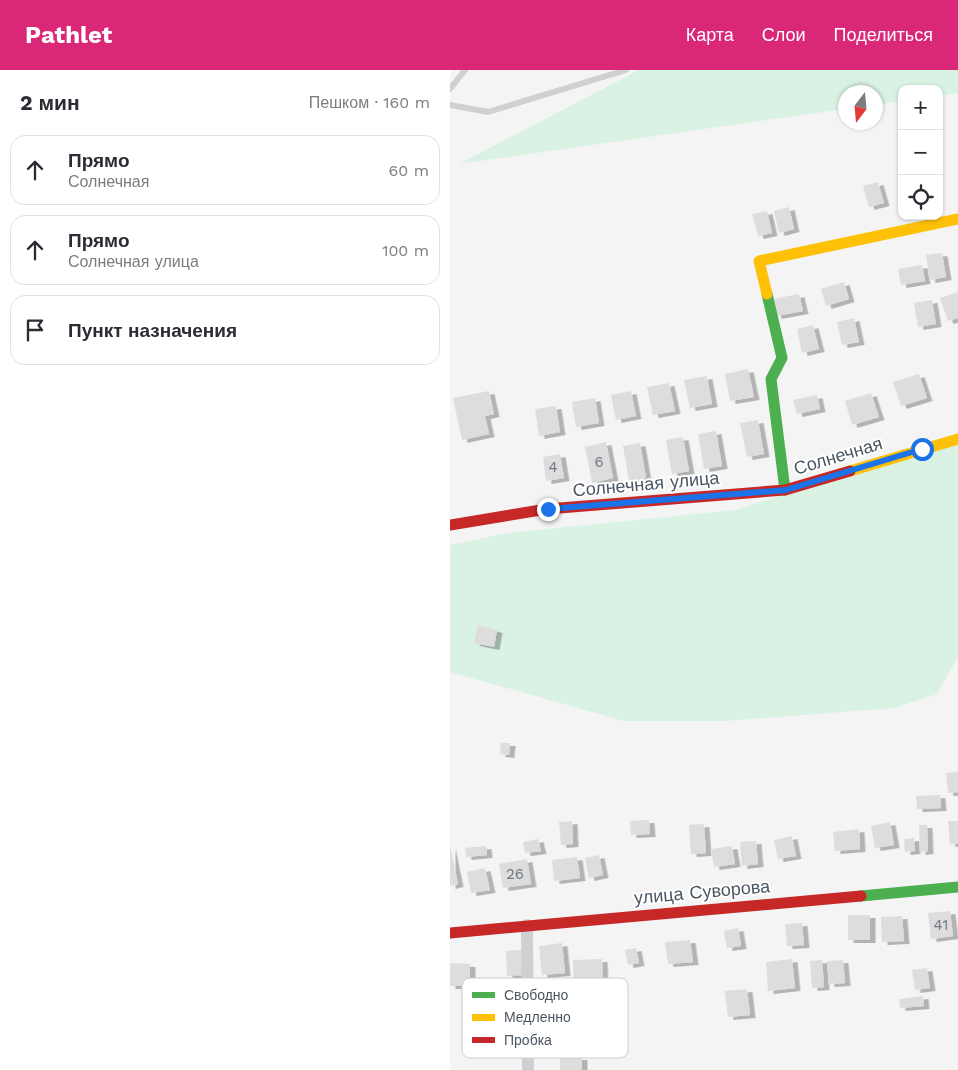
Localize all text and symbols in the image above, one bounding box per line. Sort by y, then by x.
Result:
text: Pathlet [25,21,112,49]
text: Карта [686,24,734,45]
text: Слои [762,24,806,45]
text: Поделиться [834,24,933,45]
north arrow [838,85,883,130]
map controls [898,85,943,220]
button: + [898,85,943,130]
text: 2 мин [20,90,80,115]
text: Пешком · 160 m [309,93,430,112]
button: − [898,130,943,175]
text: Прямо [68,149,130,172]
icon: ahead [21,156,49,184]
text: 60 m [389,161,429,180]
text: Солнечная [68,172,149,191]
button: locate [898,175,943,220]
text: Прямо [68,229,130,252]
icon: ahead [21,236,49,264]
text: 100 m [382,241,429,260]
text: Солнечная улица [68,252,199,271]
icon: arrive [21,316,49,344]
text: Пункт назначения [68,319,237,342]
street label: Солнечная [791,432,885,479]
route start [911,438,934,461]
house number: 6 [594,453,604,471]
house number: 4 [548,458,558,476]
street label: Солнечная улица [572,467,721,500]
route end [537,498,560,521]
house number: 26 [506,865,524,883]
street label: улица Суворова [633,875,772,908]
house number: 41 [934,916,948,934]
legend [462,978,628,1058]
text: Свободно [504,987,569,1003]
text: Медленно [504,1009,571,1025]
text: Пробка [504,1032,552,1048]

